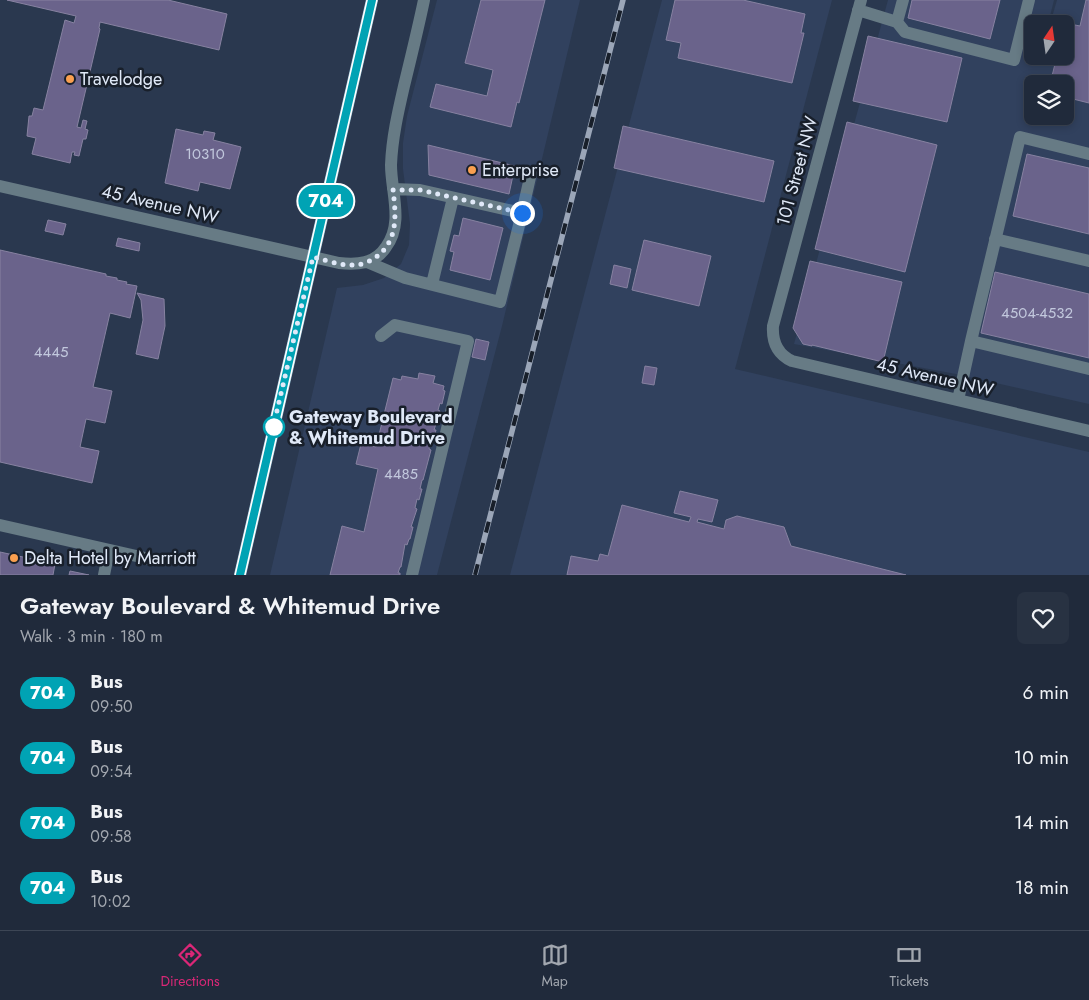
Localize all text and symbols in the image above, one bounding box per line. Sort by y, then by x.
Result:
north arrow [1024,15,1074,65]
map controls [1024,15,1074,125]
place label: Travelodge [80,66,162,92]
marker: Travelodge [64,73,76,85]
button: layers [1024,75,1074,125]
street label: 101 Street NW [770,113,824,229]
house number: 10310 [185,143,225,165]
place label: Enterprise [482,157,559,183]
marker: Enterprise [466,164,478,176]
street label: 45 Avenue NW [99,178,221,230]
line badge: 704 [297,185,355,217]
text: 704 [308,188,344,214]
your location [510,201,535,226]
house number: 4504-4532 [1001,302,1073,324]
house number: 4445 [34,341,68,363]
street label: 45 Avenue NW [874,351,996,403]
place label: Gateway Boulevard & Whitemud Drive [289,404,453,451]
marker: Gateway Boulevard & Whitemud Drive [263,416,285,438]
house number: 4485 [384,463,418,485]
place label: Delta Hotel by Marriott [24,545,197,571]
marker: Delta Hotel by Marriott [8,552,20,564]
text: Gateway Boulevard & Whitemud Drive [20,588,440,623]
button: heart [1017,592,1069,644]
text: Walk · 3 min · 180 m [20,625,163,648]
text: Bus [90,668,123,695]
text: 6 min [1023,679,1069,706]
text: 704 [30,680,65,706]
text: 09:50 [90,695,133,718]
text: Bus [90,733,123,760]
text: 10 min [1014,744,1069,771]
text: 704 [30,745,65,771]
text: 09:54 [90,760,132,783]
text: Bus [90,798,123,825]
text: 14 min [1014,809,1069,836]
text: 704 [30,810,65,836]
text: 09:58 [90,825,132,848]
text: Bus [90,863,123,890]
text: 18 min [1015,874,1069,901]
text: 704 [30,875,65,901]
text: 10:02 [90,890,131,913]
tab: Directions [160,941,220,991]
tab: Map [541,941,569,991]
tab: Tickets [890,941,929,991]

